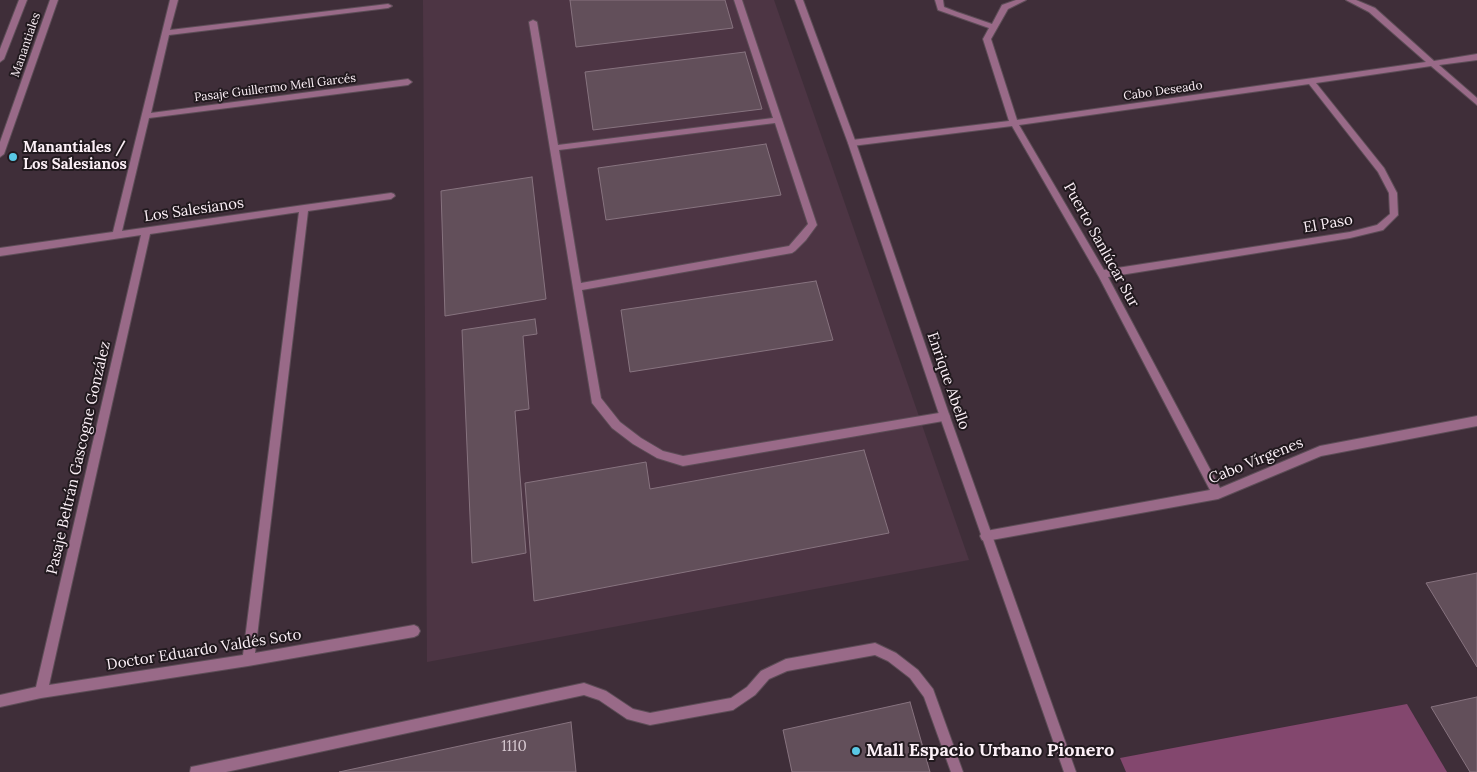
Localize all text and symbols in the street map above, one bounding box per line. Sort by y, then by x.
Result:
street label: Manantiales [8,11,44,79]
street label: Pasaje Guillermo Mell Garcés [193,71,357,105]
street label: Cabo Deseado [1123,78,1203,104]
place label: Manantiales / Los Salesianos [23,139,127,174]
marker: Manantiales / Los Salesianos [7,151,19,163]
street label: Puerto Sanlúcar Sur [1059,180,1143,310]
street label: Los Salesianos [143,194,245,226]
street label: El Paso [1302,211,1354,237]
street label: Enrique Abello [923,330,973,432]
street label: Pasaje Beltrán Gascogne González [43,340,115,576]
street label: Cabo Vírgenes [1206,434,1306,488]
street label: Doctor Eduardo Valdés Soto [105,626,303,674]
house number: 1110 [501,738,527,756]
place label: Mall Espacio Urbano Pionero [866,740,1114,762]
marker: Mall Espacio Urbano Pionero [850,745,862,757]

